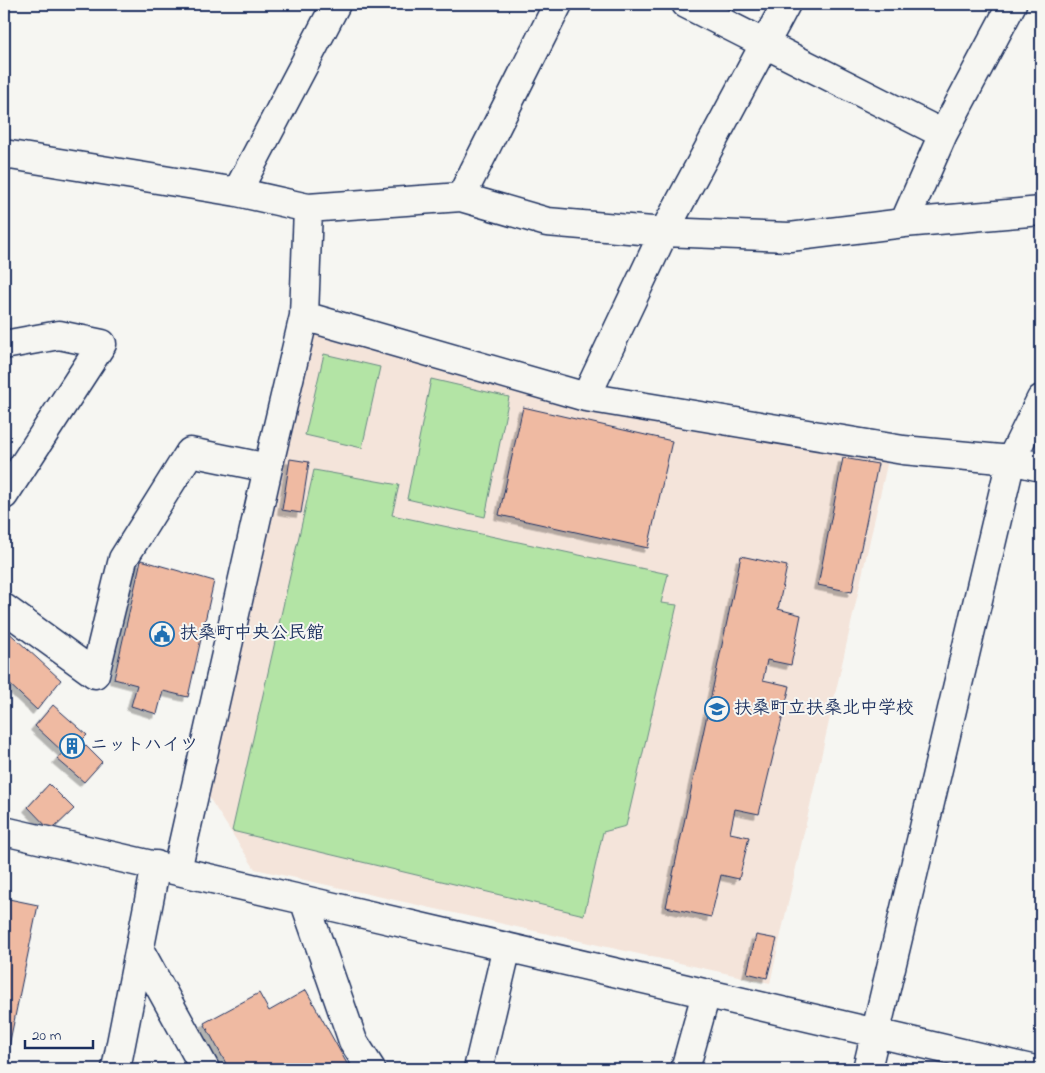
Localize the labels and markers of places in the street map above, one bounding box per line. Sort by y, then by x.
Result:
public building icon: 扶桑町中央公民館 [149,621,175,647]
place label: 扶桑町中央公民館 [180,621,324,647]
school or university icon: 扶桑町立扶桑北中学校 [704,696,730,722]
place label: 扶桑町立扶桑北中学校 [734,696,914,722]
building icon: ニットハイツ [59,733,85,759]
place label: ニットハイツ [90,733,198,759]

